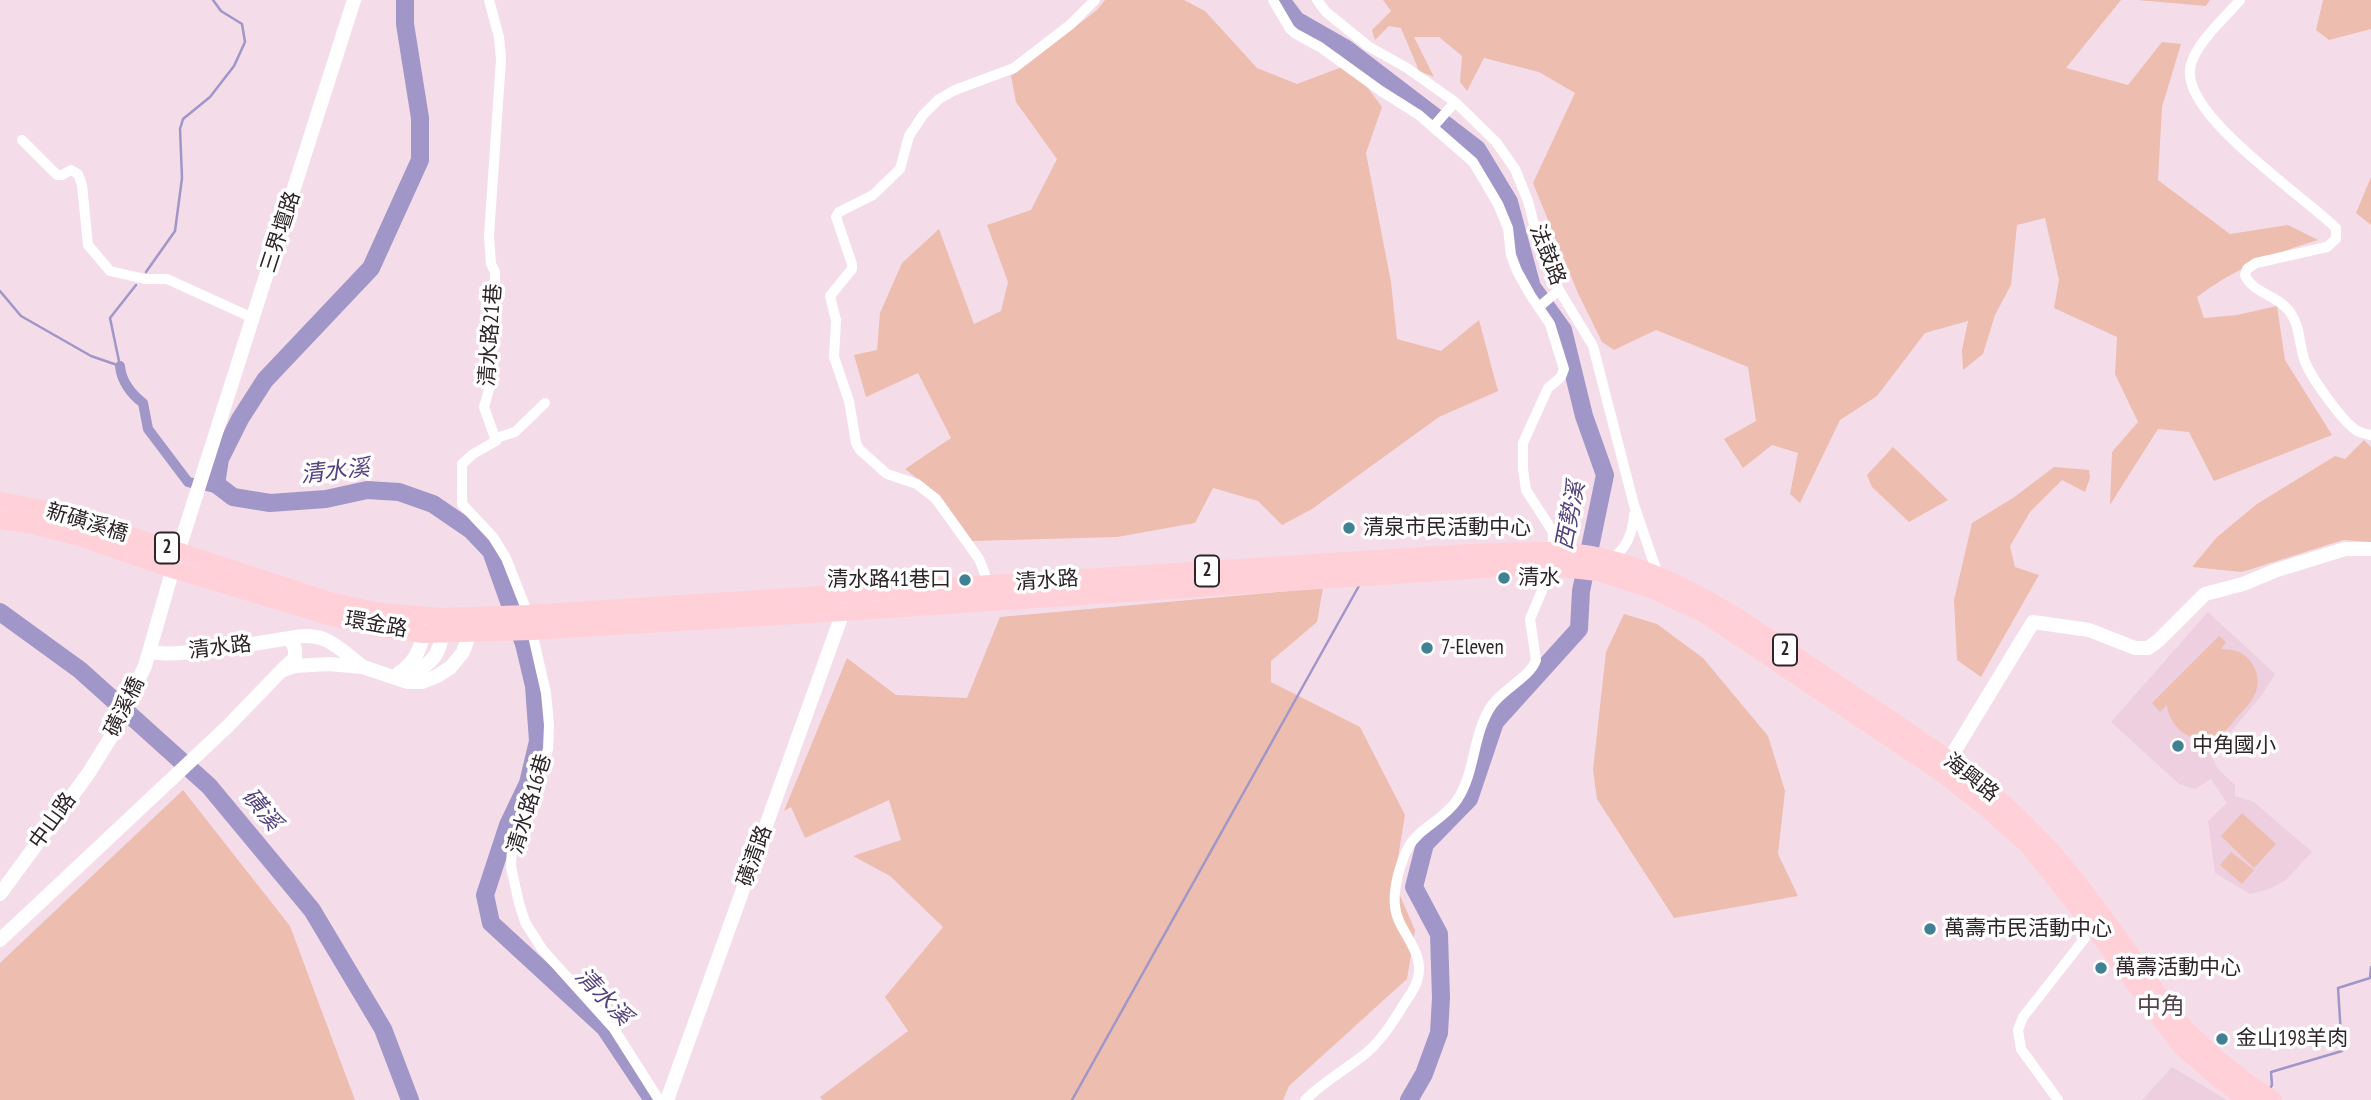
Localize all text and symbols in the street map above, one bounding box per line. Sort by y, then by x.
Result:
street label: 三界壇路 [256,188,306,276]
street label: 法鼓路 [1524,221,1570,289]
street label: 清水路21巷 [475,283,507,387]
water label: 清水溪 [299,455,371,489]
water label: 西勢溪 [1551,480,1591,552]
street label: 新磺溪橋 [43,499,131,547]
place label: 清泉市民活動中心 [1363,515,1531,541]
marker: 清泉市民活動中心 [1341,520,1357,536]
road number: 2 [155,533,179,564]
road number: 2 [1195,556,1219,586]
place label: 清水 [1518,565,1560,591]
street label: 清水路 [1015,566,1079,596]
place label: 清水路41巷口 [827,567,951,593]
marker: 清水 [1496,570,1512,586]
marker: 清水路41巷口 [957,572,973,588]
street label: 環金路 [343,607,409,643]
street label: 清水路 [187,632,253,664]
place label: 7-Eleven [1441,635,1504,661]
road number: 2 [1773,635,1797,666]
marker: 7-Eleven [1419,640,1435,656]
street label: 磺溪橋 [100,673,150,741]
place label: 中角國小 [2192,733,2276,759]
marker: 中角國小 [2170,738,2186,754]
street label: 海興路 [1938,749,2004,807]
street label: 清水路16巷 [503,751,557,857]
water label: 磺溪 [236,784,286,836]
street label: 中山路 [24,788,82,854]
street label: 磺清路 [732,822,778,890]
place label: 萬壽市民活動中心 [1944,916,2112,942]
marker: 萬壽市民活動中心 [1922,921,1938,937]
place label: 萬壽活動中心 [2115,955,2241,981]
marker: 萬壽活動中心 [2093,960,2109,976]
water label: 清水溪 [569,963,637,1031]
district label: 中角 [2137,993,2185,1021]
place label: 金山198羊肉 [2236,1026,2348,1052]
marker: 金山198羊肉 [2214,1031,2230,1047]

